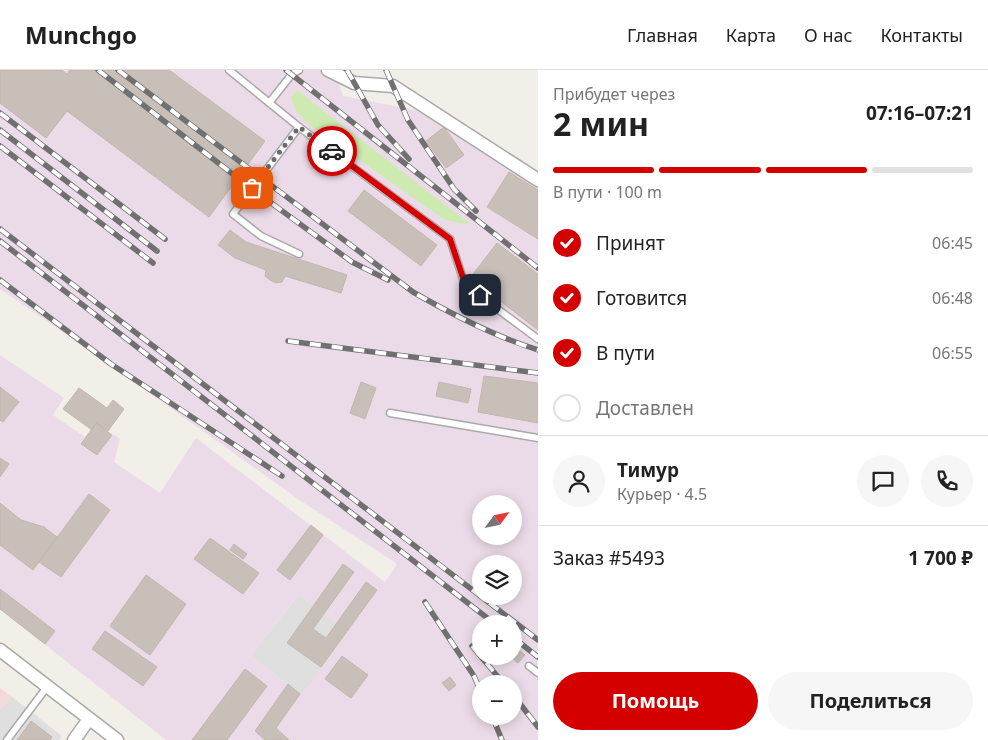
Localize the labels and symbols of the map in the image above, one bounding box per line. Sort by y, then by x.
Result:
courier [307,126,357,176]
pin [231,167,273,209]
pin [459,274,501,316]
north arrow [472,495,522,545]

